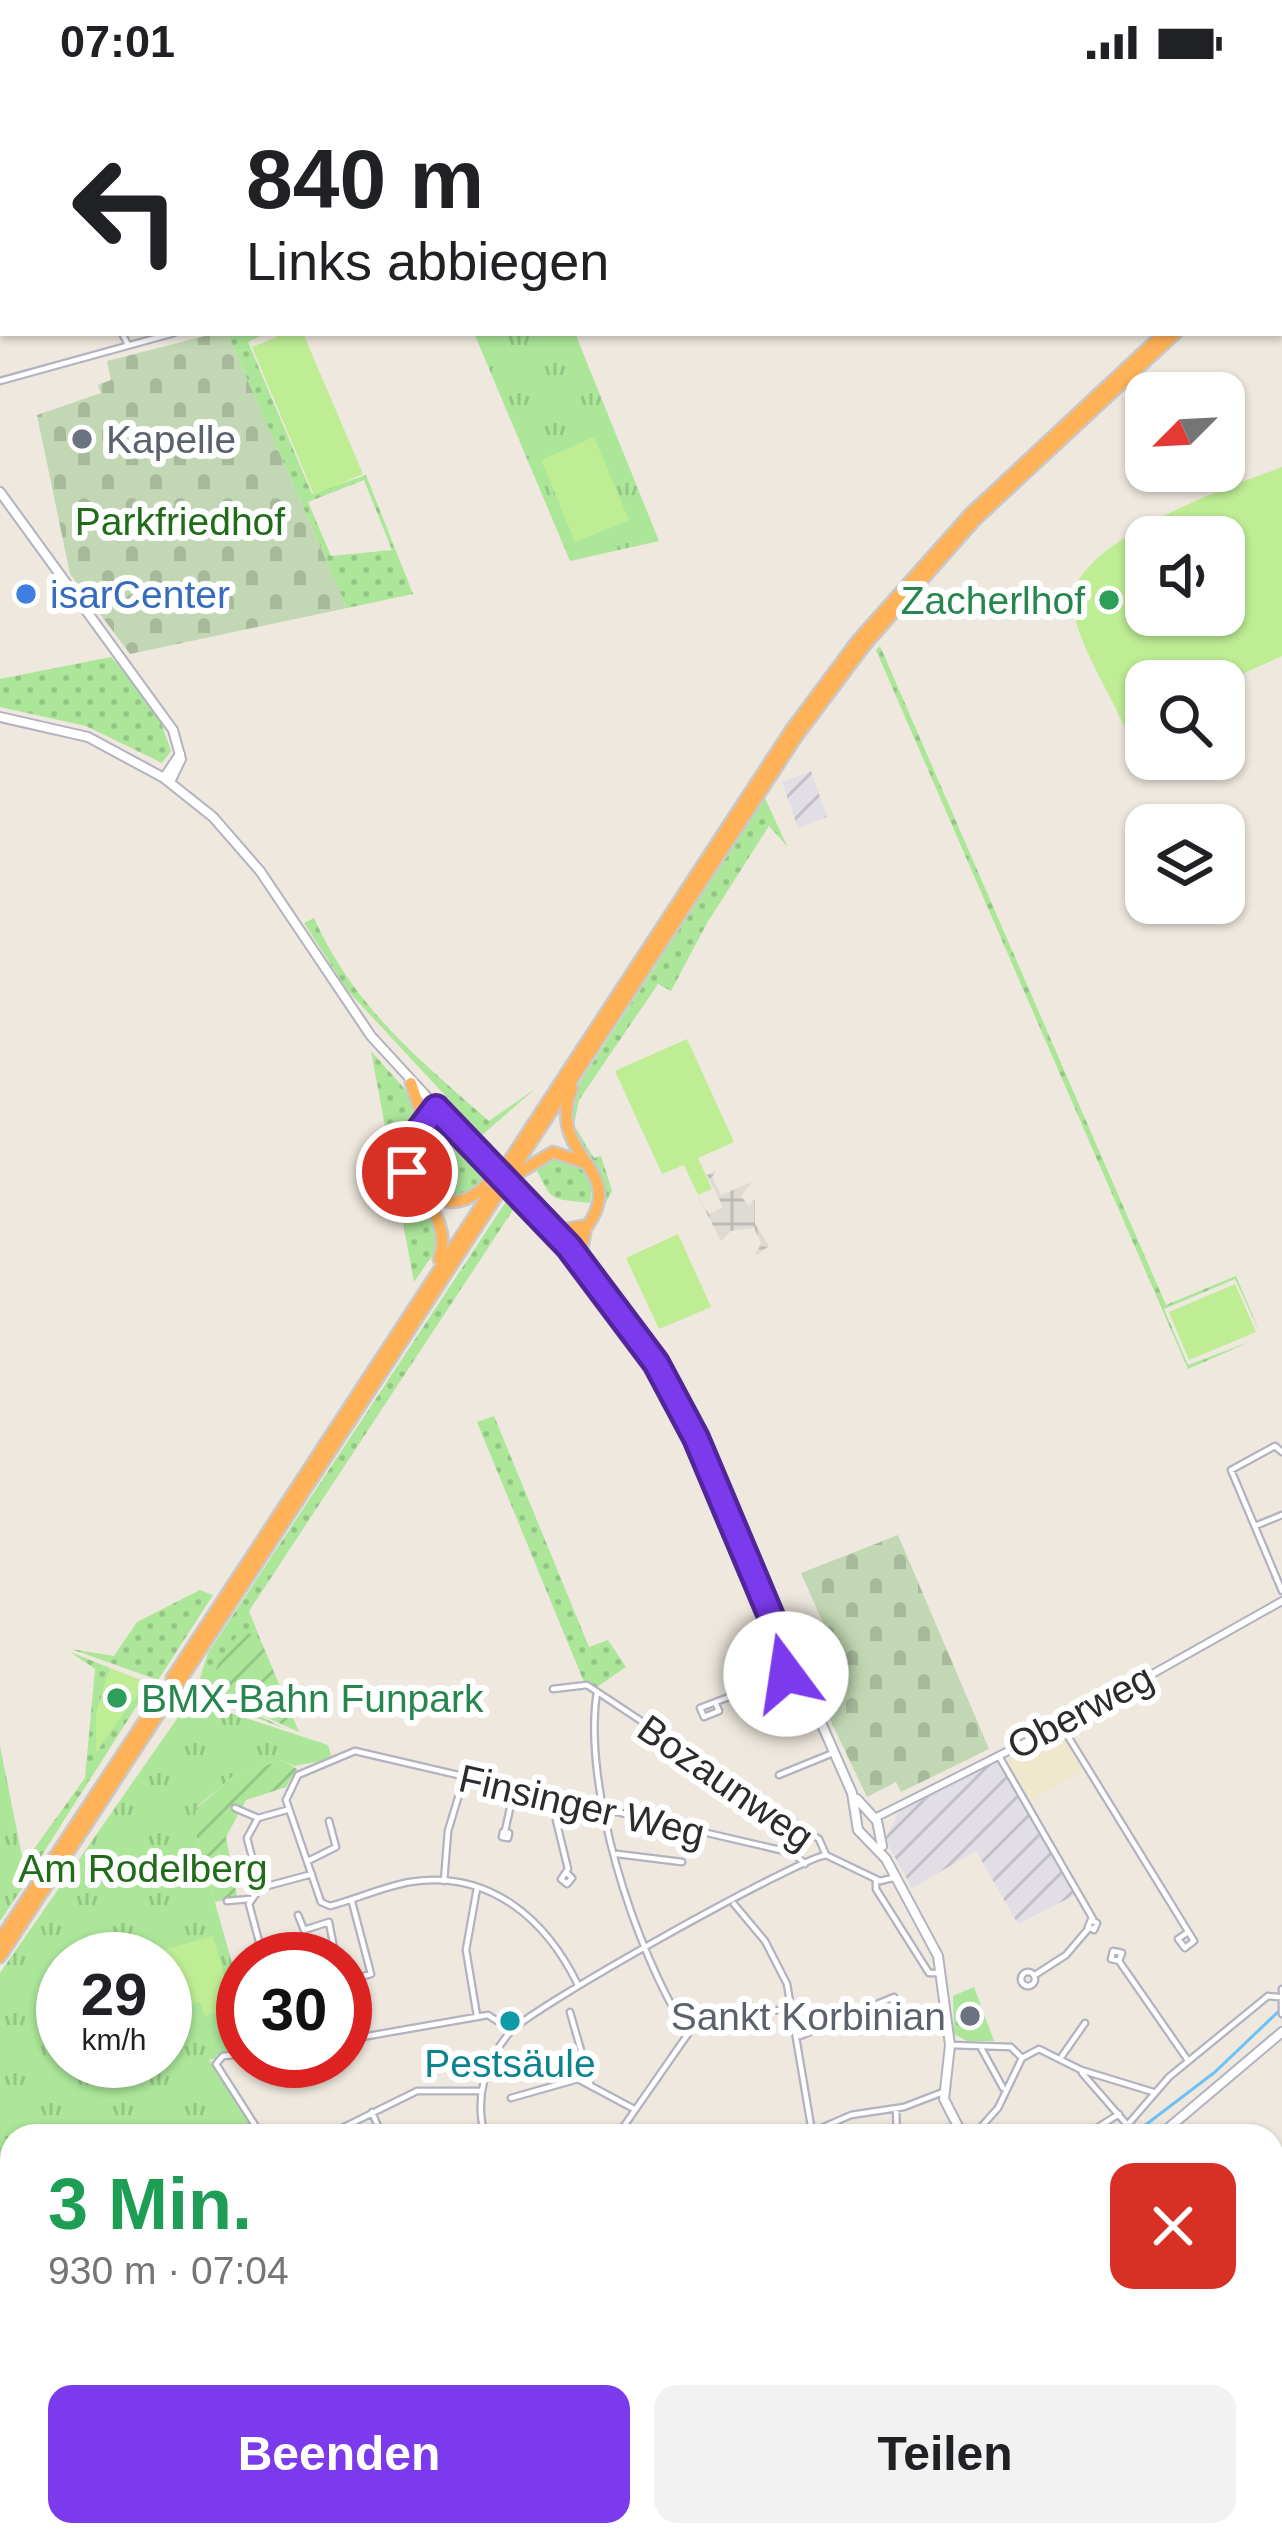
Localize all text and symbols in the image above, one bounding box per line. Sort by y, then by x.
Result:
text: 07:01 [60,16,175,67]
icon: left [48,132,204,288]
text: 840 m [246,132,484,226]
text: Links abbiegen [246,231,609,291]
north arrow [1125,372,1245,492]
map controls [1125,372,1245,924]
place label: Kapelle [106,418,236,461]
marker: Kapelle [69,426,95,452]
park label: Parkfriedhof [75,500,285,543]
button: sound [1125,516,1245,636]
place label: isarCenter [50,573,230,616]
place label: Zacherlhof [901,579,1085,622]
marker: isarCenter [13,581,39,607]
marker: Zacherlhof [1096,587,1122,613]
button: search [1125,660,1245,780]
button: layers [1125,804,1245,924]
pin [356,1121,458,1223]
icon: arrive [374,1139,440,1205]
position arrow [723,1611,849,1737]
street label: Oberweg [1000,1655,1160,1768]
place label: BMX-Bahn Funpark [141,1677,484,1720]
marker: BMX-Bahn Funpark [104,1685,130,1711]
street label: Bozaunweg [630,1706,822,1858]
street label: Finsinger Weg [455,1756,709,1855]
park label: Am Rodelberg [18,1847,268,1890]
speed limit sign: 30 [216,1932,372,2088]
text: 29 [81,1961,147,2028]
place label: Sankt Korbinian [671,1995,946,2038]
marker: Sankt Korbinian [957,2003,983,2029]
marker: Pestsäule [497,2008,523,2034]
text: km/h [81,2023,147,2056]
place label: Pestsäule [424,2042,596,2085]
button: close [1110,2163,1236,2289]
text: 3 Min. [48,2164,252,2244]
text: 930 m · 07:04 [48,2249,289,2292]
button: Beenden [48,2385,630,2523]
button: Teilen [654,2385,1236,2523]

